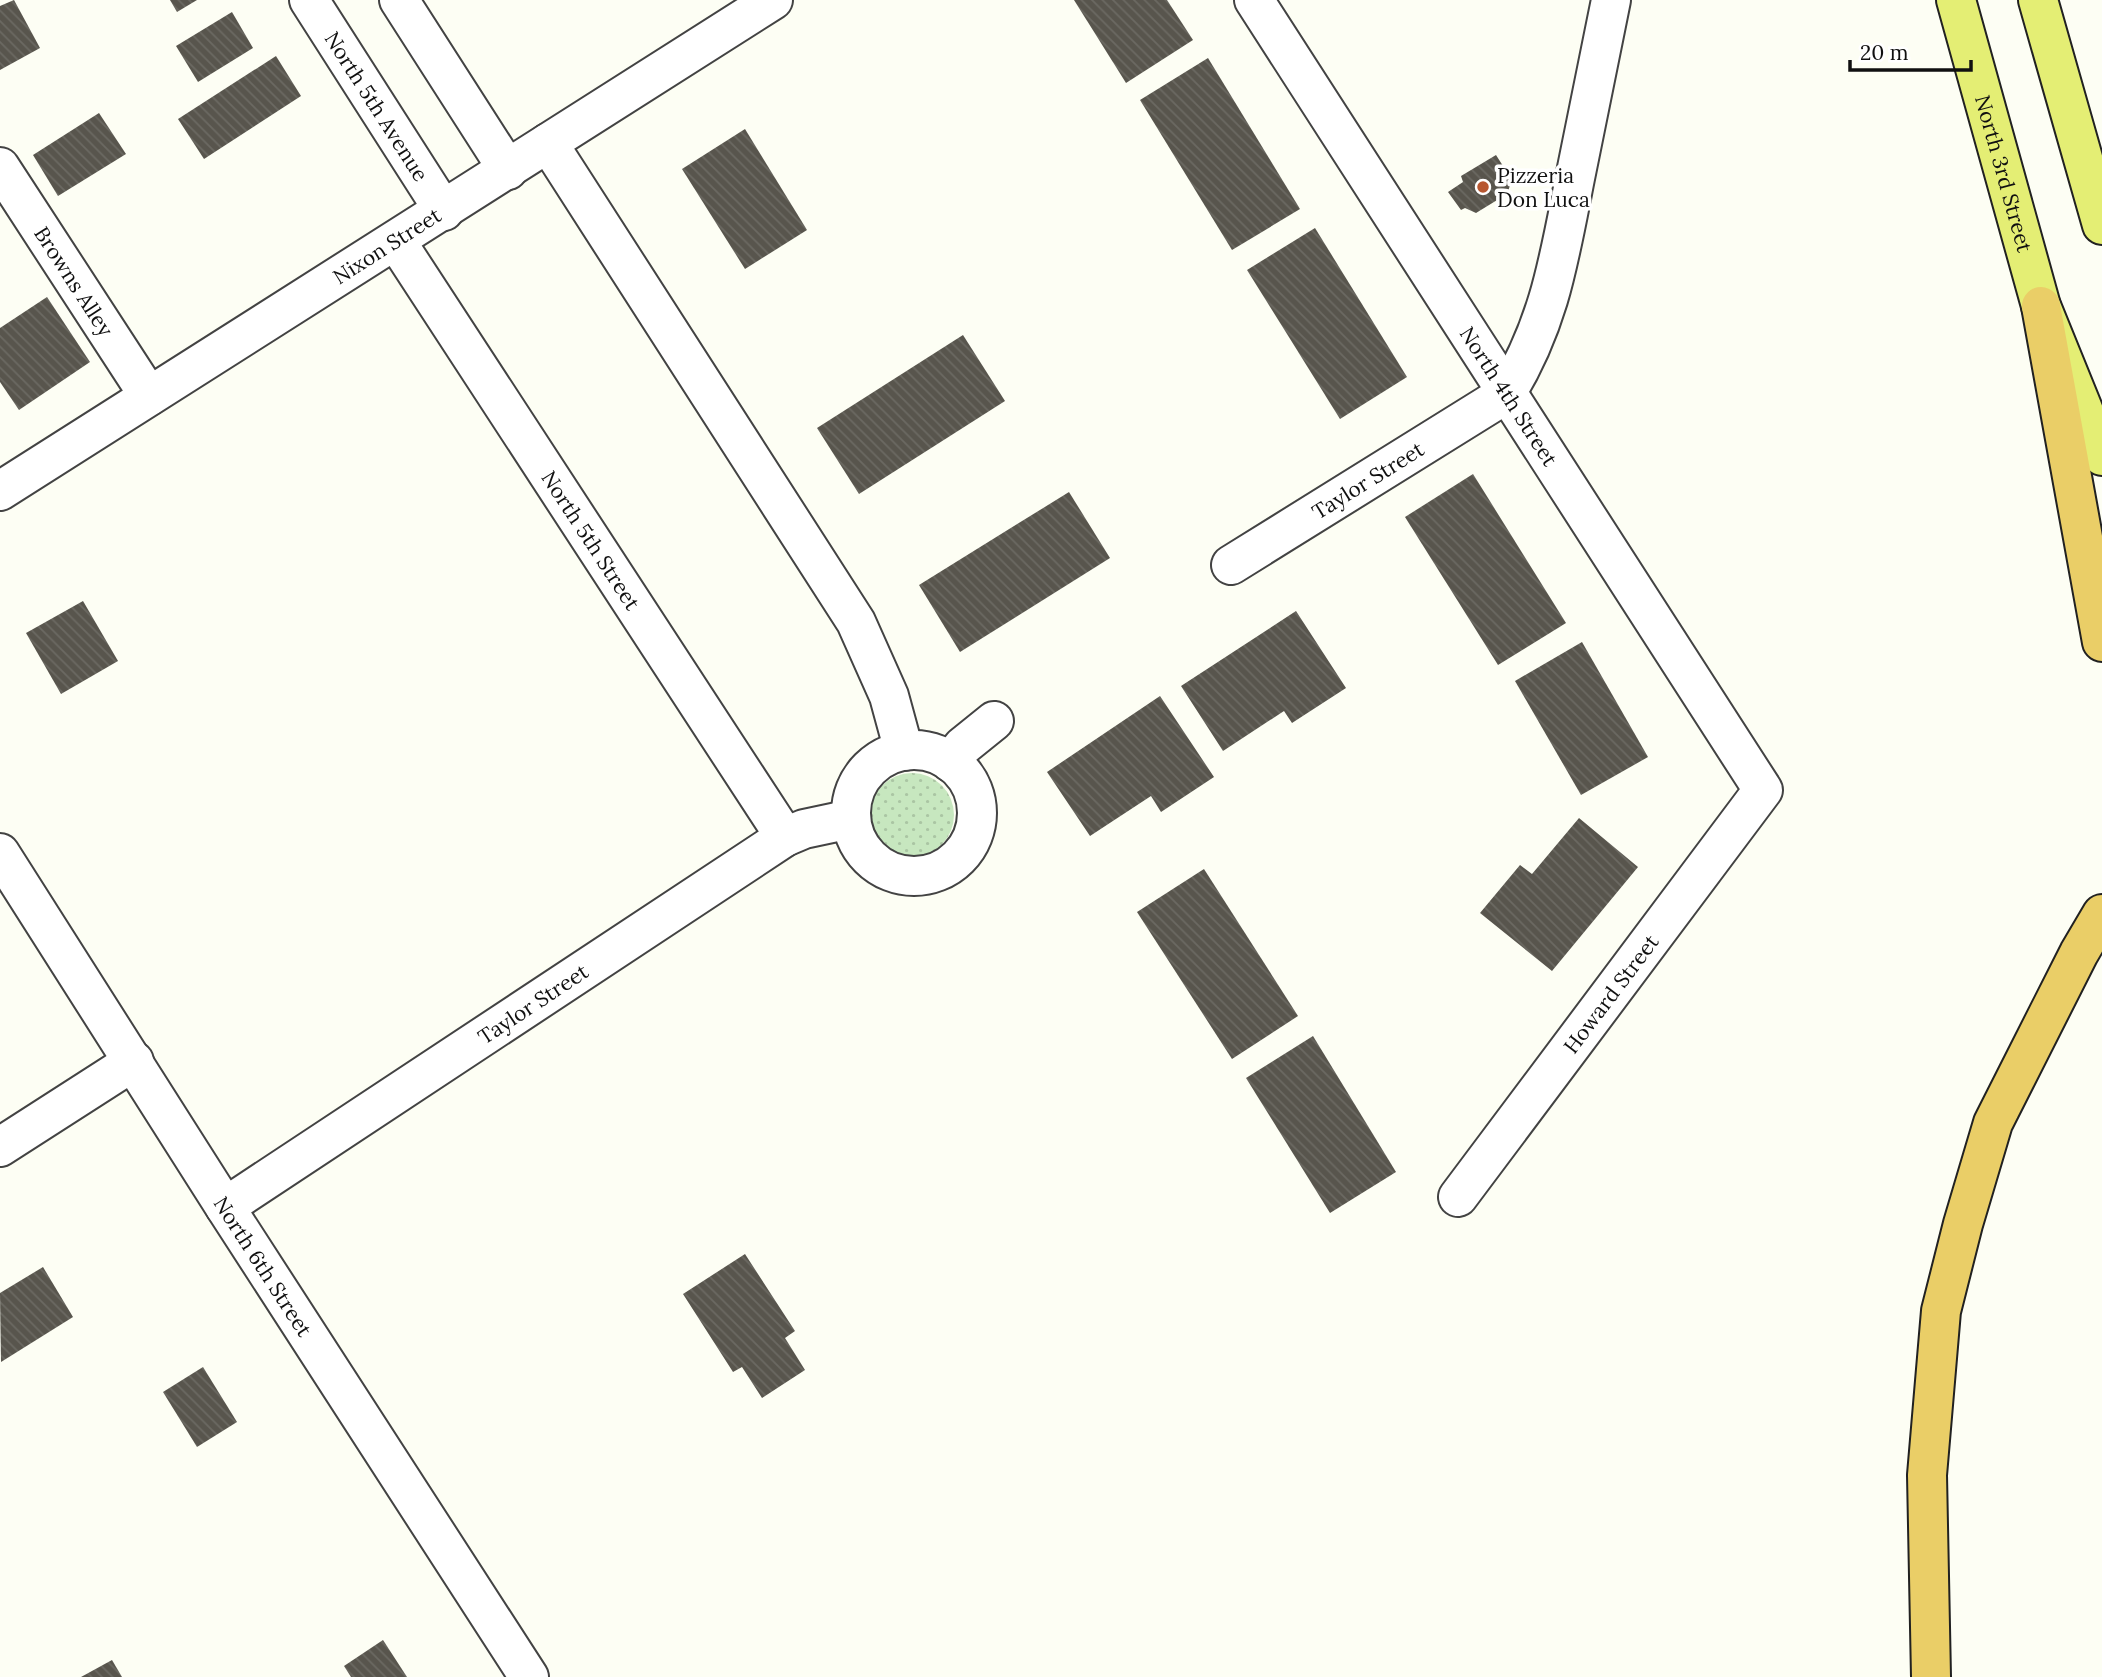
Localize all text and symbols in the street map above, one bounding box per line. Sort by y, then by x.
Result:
street label: North 5th Avenue [319,26,435,186]
scale bar [1850,28,1971,72]
text: 20 m [1860,39,1909,66]
street label: North 3rd Street [1969,92,2039,256]
place label: Pizzeria Don Luca [1497,162,1590,213]
marker: Pizzeria Don Luca [1475,179,1491,195]
street label: Nixon Street [327,201,447,290]
street label: Browns Alley [29,221,120,341]
street label: North 4th Street [1454,321,1564,472]
street label: Taylor Street [1307,435,1429,525]
street label: North 5th Street [536,465,647,615]
street label: Howard Street [1557,928,1665,1059]
street label: Taylor Street [473,957,594,1050]
street label: North 6th Street [208,1191,319,1342]

